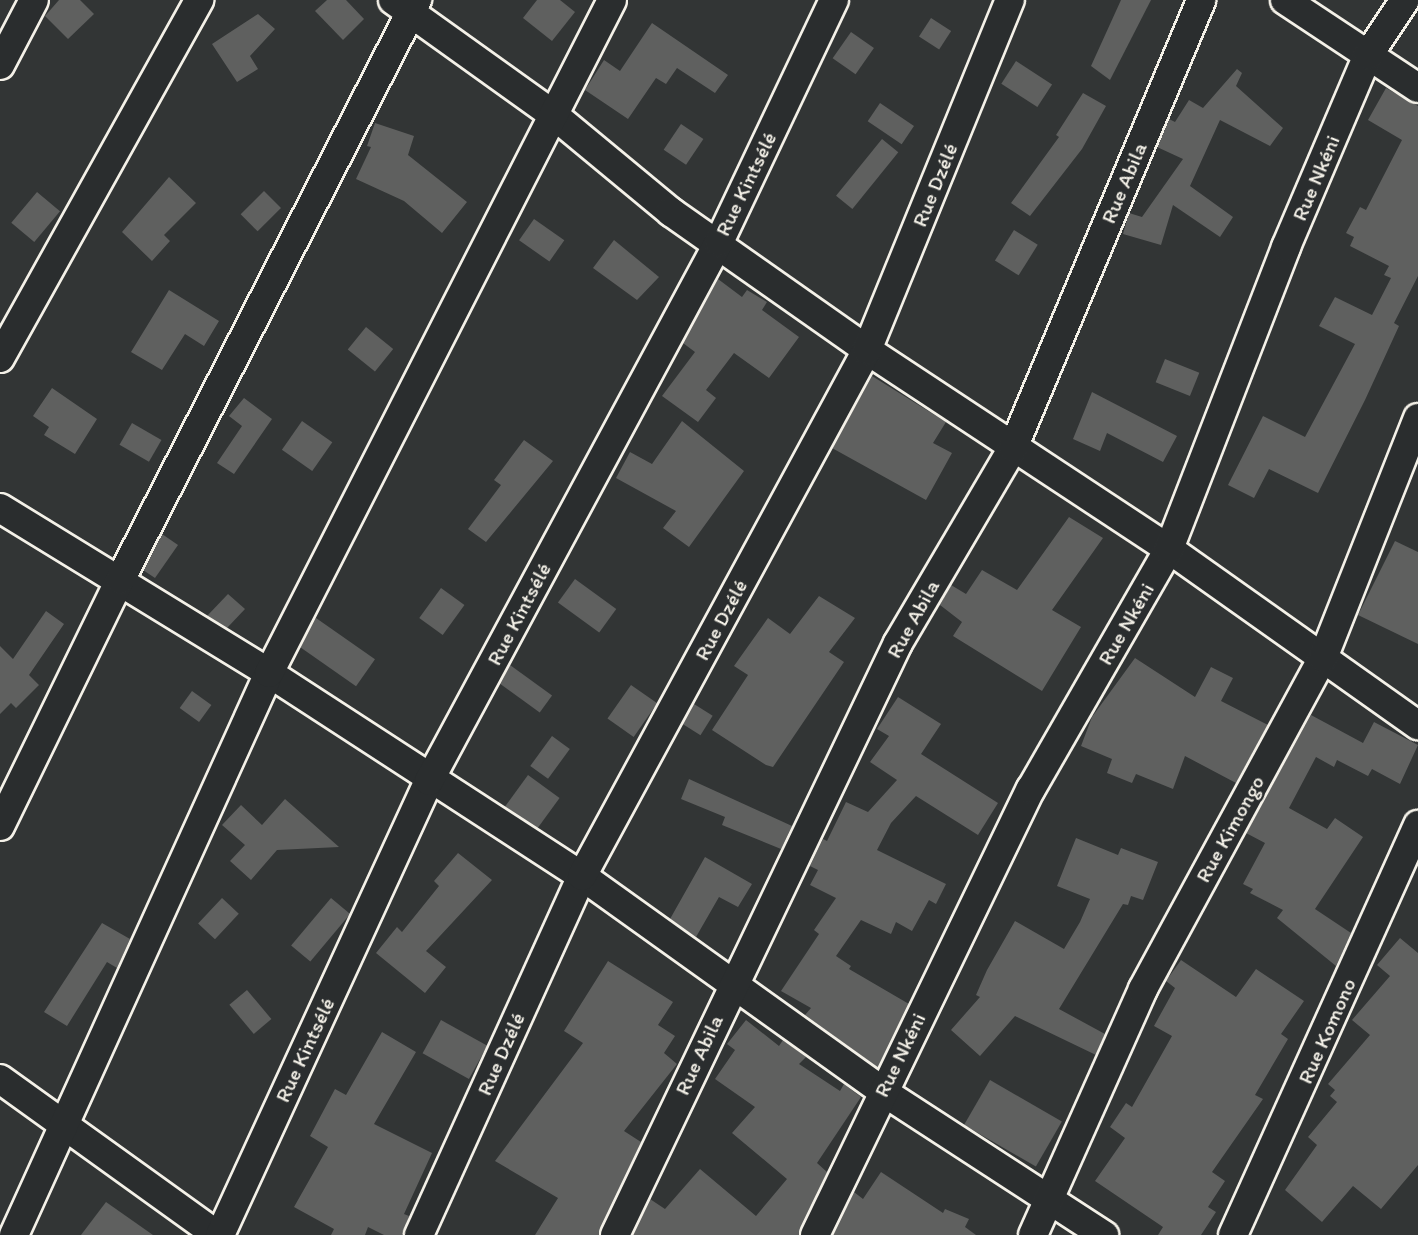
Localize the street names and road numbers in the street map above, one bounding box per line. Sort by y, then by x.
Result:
street label: Rue Kintsélé [710,128,782,240]
street label: Rue Nkéni [1287,131,1345,225]
street label: Rue Dzélé [907,139,963,231]
street label: Rue Abila [1096,139,1152,227]
street label: Rue Kintsélé [481,558,557,670]
street label: Rue Dzélé [689,575,753,665]
street label: Rue Abila [881,576,945,662]
street label: Rue Nkéni [1092,578,1160,670]
street label: Rue Kimongo [1190,771,1270,887]
street label: Rue Komono [1292,974,1362,1088]
street label: Rue Kintsélé [270,993,340,1107]
street label: Rue Dzélé [471,1008,531,1100]
street label: Rue Nkéni [869,1009,931,1101]
street label: Rue Abila [670,1011,728,1099]

